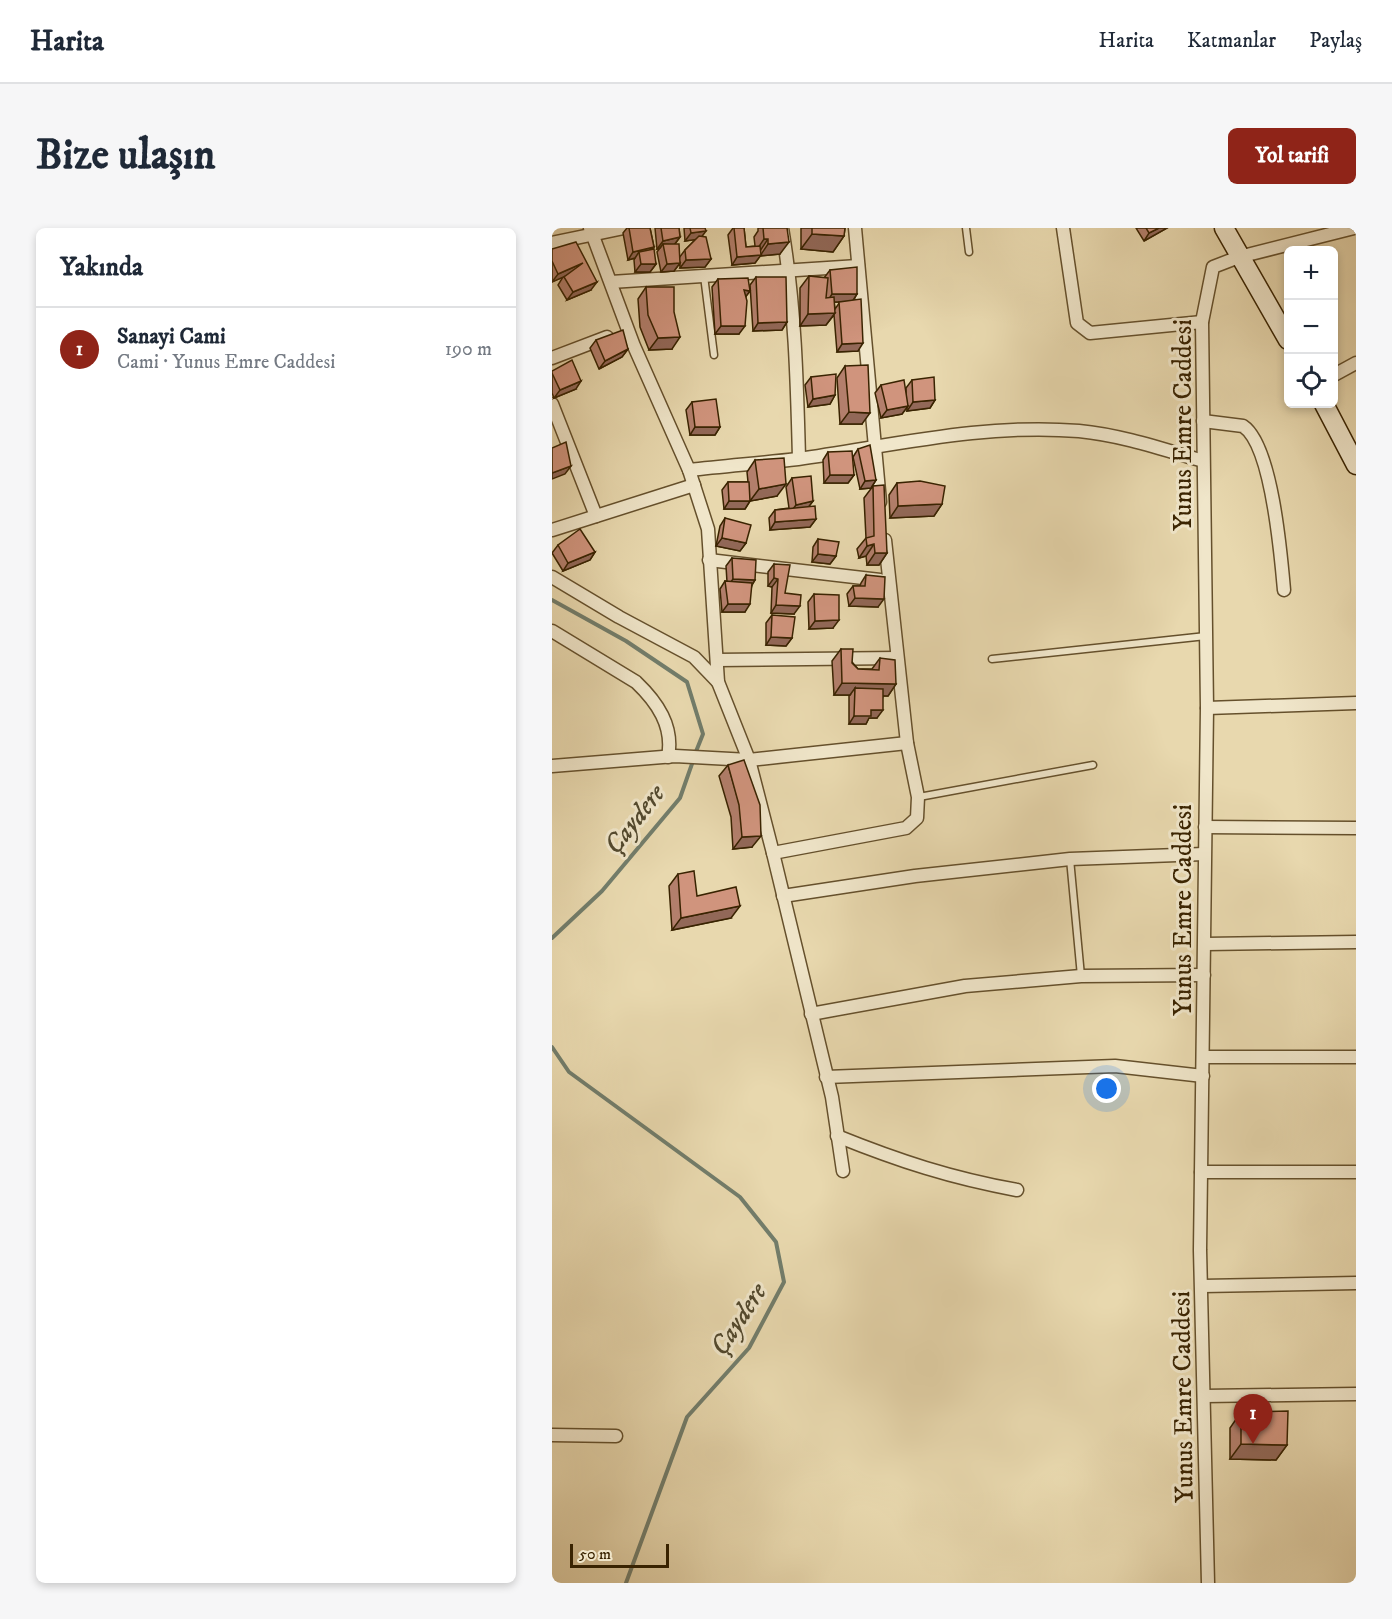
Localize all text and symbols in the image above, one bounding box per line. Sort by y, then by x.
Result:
text: Harita [30,24,104,59]
text: Harita [1099,28,1154,54]
text: Katmanlar [1187,28,1276,54]
text: Paylaş [1309,28,1362,54]
button: Yol tarifi [1228,128,1356,184]
text: Bize ulaşın [36,130,216,182]
map controls [1284,246,1338,408]
button: + [1284,246,1338,300]
text: Yakında [60,251,143,284]
button: − [1284,300,1338,354]
street label: Yunus Emre Caddesi [1167,319,1200,531]
text: Sanayi Cami [117,323,226,350]
text: 1 [76,337,83,362]
text: 190 m [445,337,492,362]
text: Cami · Yunus Emre Caddesi [117,350,335,375]
button: locate [1284,354,1338,408]
water label: Çaydere [597,777,673,862]
street label: Yunus Emre Caddesi [1167,804,1200,1016]
your location [1092,1074,1121,1103]
water label: Çaydere [703,1276,775,1362]
street label: Yunus Emre Caddesi [1165,1291,1202,1503]
pin: 1 [1234,1394,1272,1444]
scale bar [570,1541,669,1568]
text: 50 m [579,1544,611,1564]

